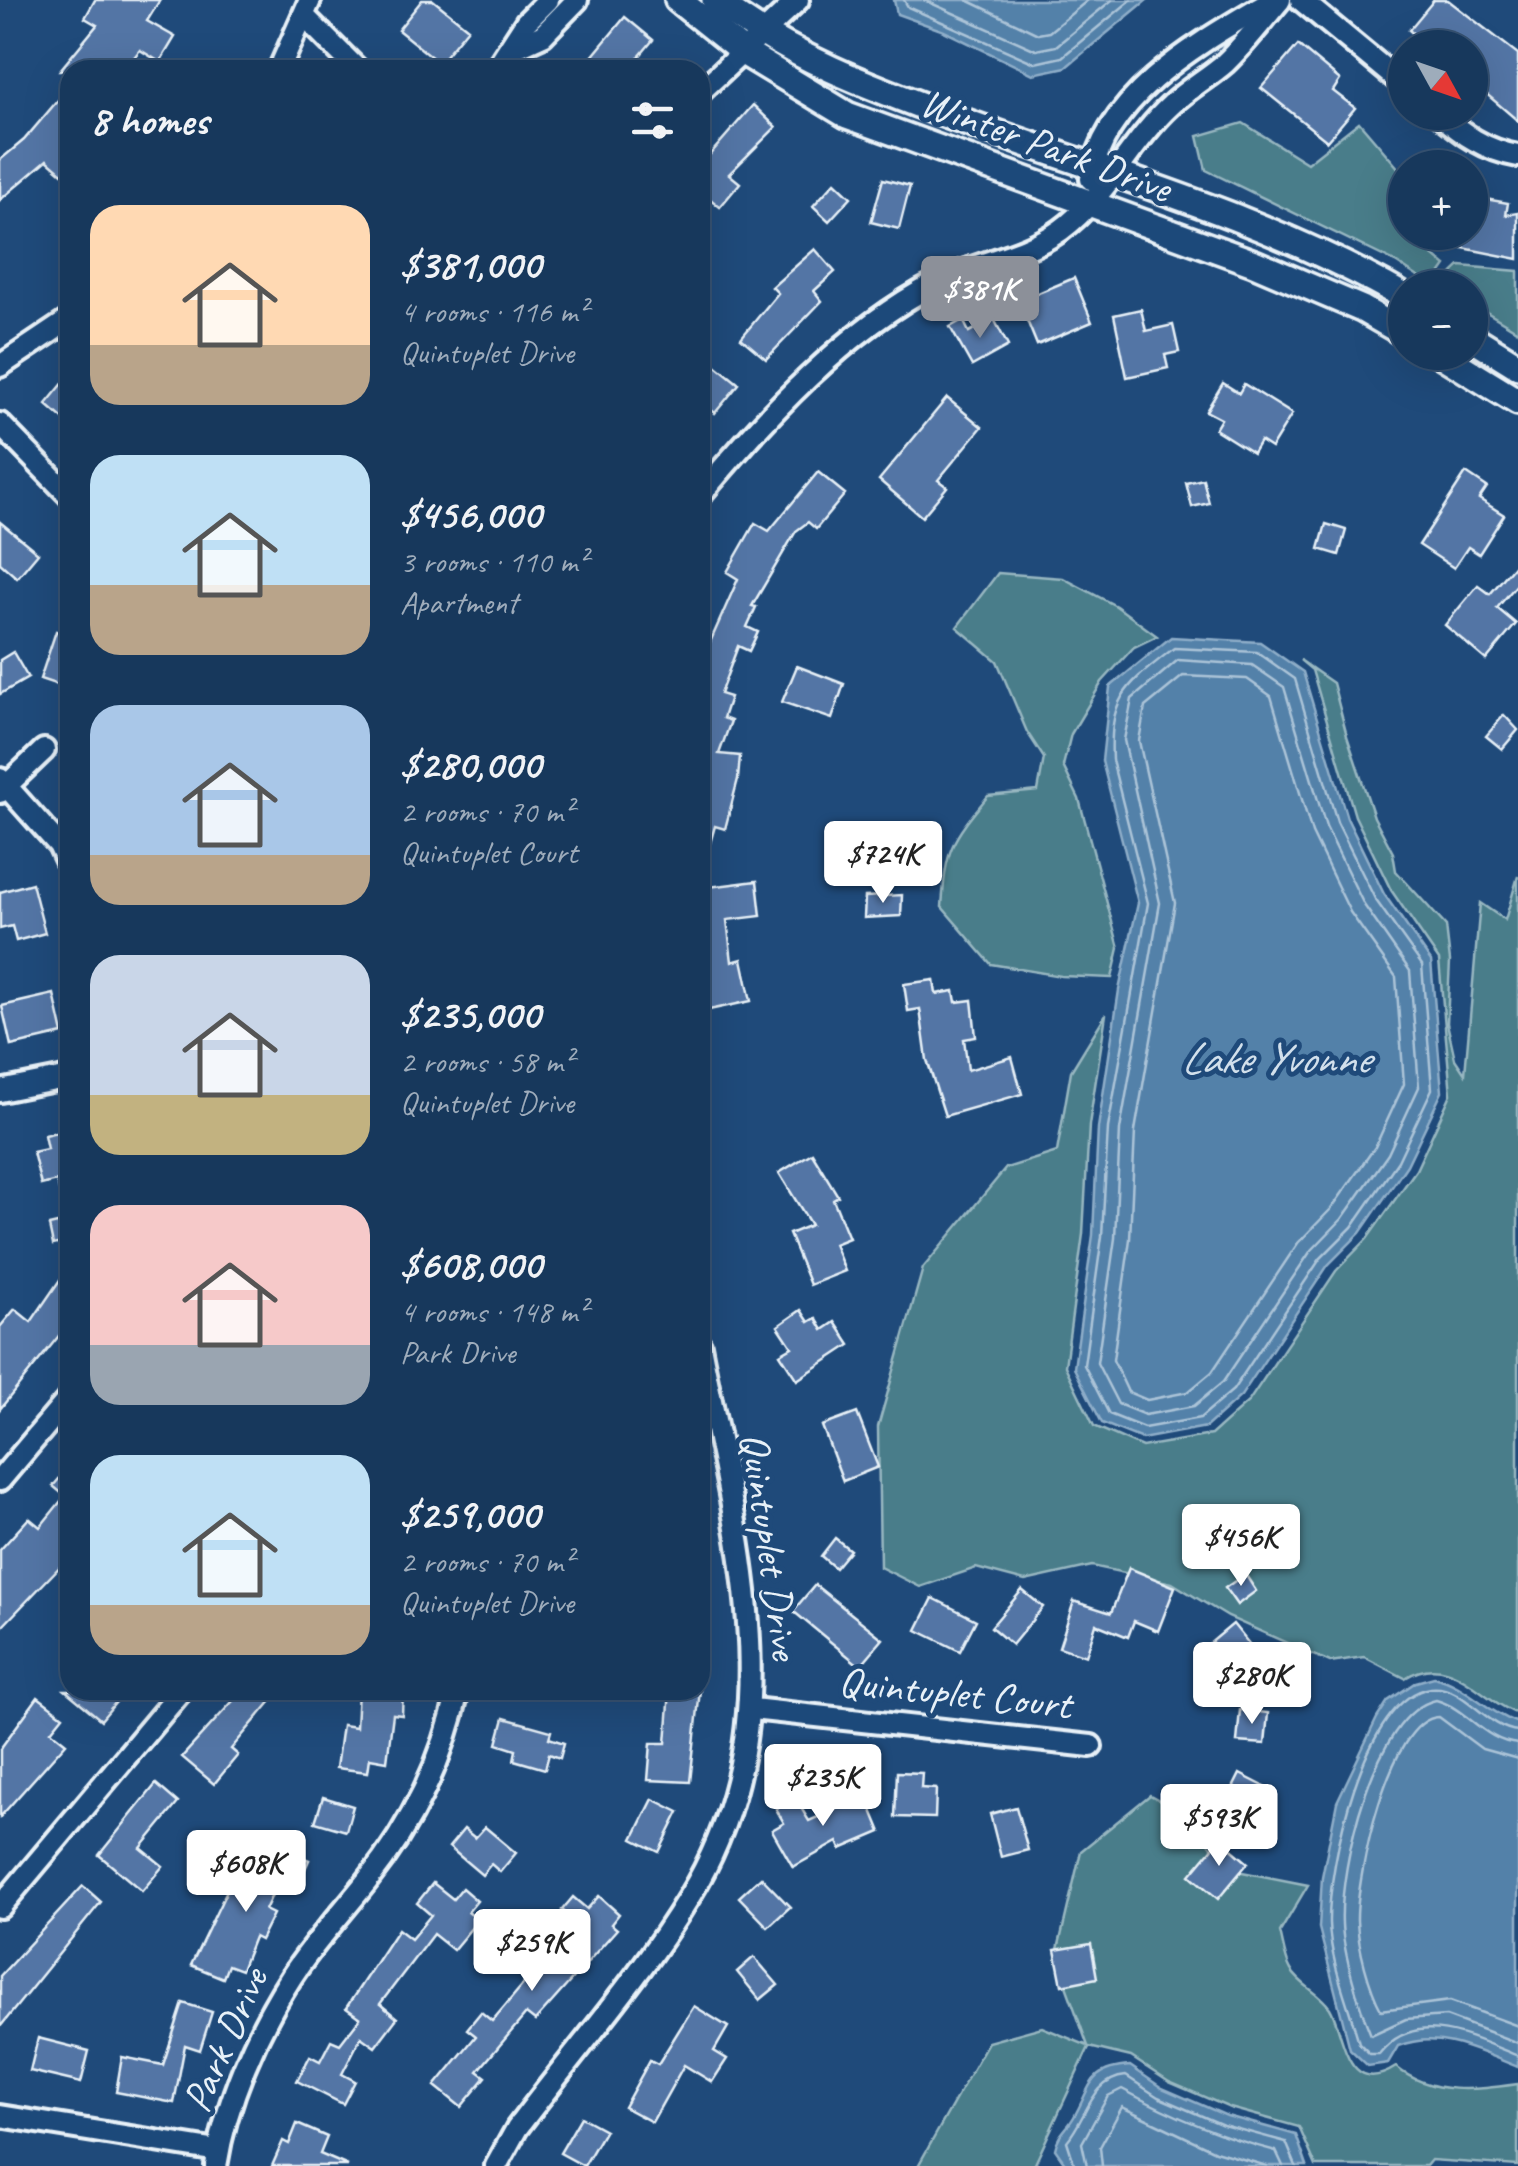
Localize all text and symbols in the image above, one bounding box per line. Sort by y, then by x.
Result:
north arrow [1388,30,1488,130]
map controls [1388,30,1488,370]
street label: Winter Park Drive [914,75,1180,215]
icon: filters [625,93,680,148]
text: 8 homes [90,94,209,147]
button: + [1388,150,1488,250]
text: $381,000 [400,238,541,291]
icon: home [170,245,290,365]
pin: $381K [910,256,1050,341]
text: $381K [943,268,1017,309]
button: − [1388,270,1488,370]
text: 4 rooms · 116 m² [400,291,587,332]
text: Quintuplet Drive [400,332,574,373]
text: $456,000 [400,488,541,541]
icon: home [170,495,290,615]
text: 3 rooms · 110 m² [400,541,587,582]
text: Apartment [400,582,518,623]
text: $280,000 [400,738,541,791]
icon: home [170,745,290,865]
text: 2 rooms · 70 m² [400,791,573,832]
pin: $724K [813,821,953,906]
text: Quintuplet Court [400,832,577,873]
text: $724K [846,833,920,874]
text: $235,000 [400,988,540,1041]
icon: home [170,995,290,1115]
water label: Lake Yvonne [1181,1030,1376,1087]
text: 2 rooms · 58 m² [400,1041,573,1082]
text: Quintuplet Drive [400,1082,574,1123]
text: $608,000 [400,1238,542,1291]
icon: home [170,1245,290,1365]
text: 4 rooms · 148 m² [400,1291,587,1332]
text: Park Drive [400,1332,516,1373]
street label: Quintuplet Drive [728,1429,812,1665]
text: $259,000 [400,1488,539,1541]
icon: home [170,1495,290,1615]
pin: $456K [1171,1504,1311,1589]
text: $456K [1204,1516,1278,1557]
text: 2 rooms · 70 m² [400,1541,573,1582]
text: Quintuplet Drive [400,1582,574,1623]
pin: $280K [1182,1642,1322,1727]
street label: Quintuplet Court [837,1654,1078,1732]
text: $280K [1215,1654,1289,1695]
pin: $235K [753,1744,893,1829]
text: $235K [786,1756,860,1797]
pin: $593K [1149,1784,1289,1869]
text: $593K [1183,1796,1255,1837]
pin: $608K [176,1830,316,1915]
text: $608K [209,1842,283,1883]
pin: $259K [462,1909,602,1994]
text: $259K [496,1921,568,1962]
street label: Park Drive [170,1958,281,2120]

